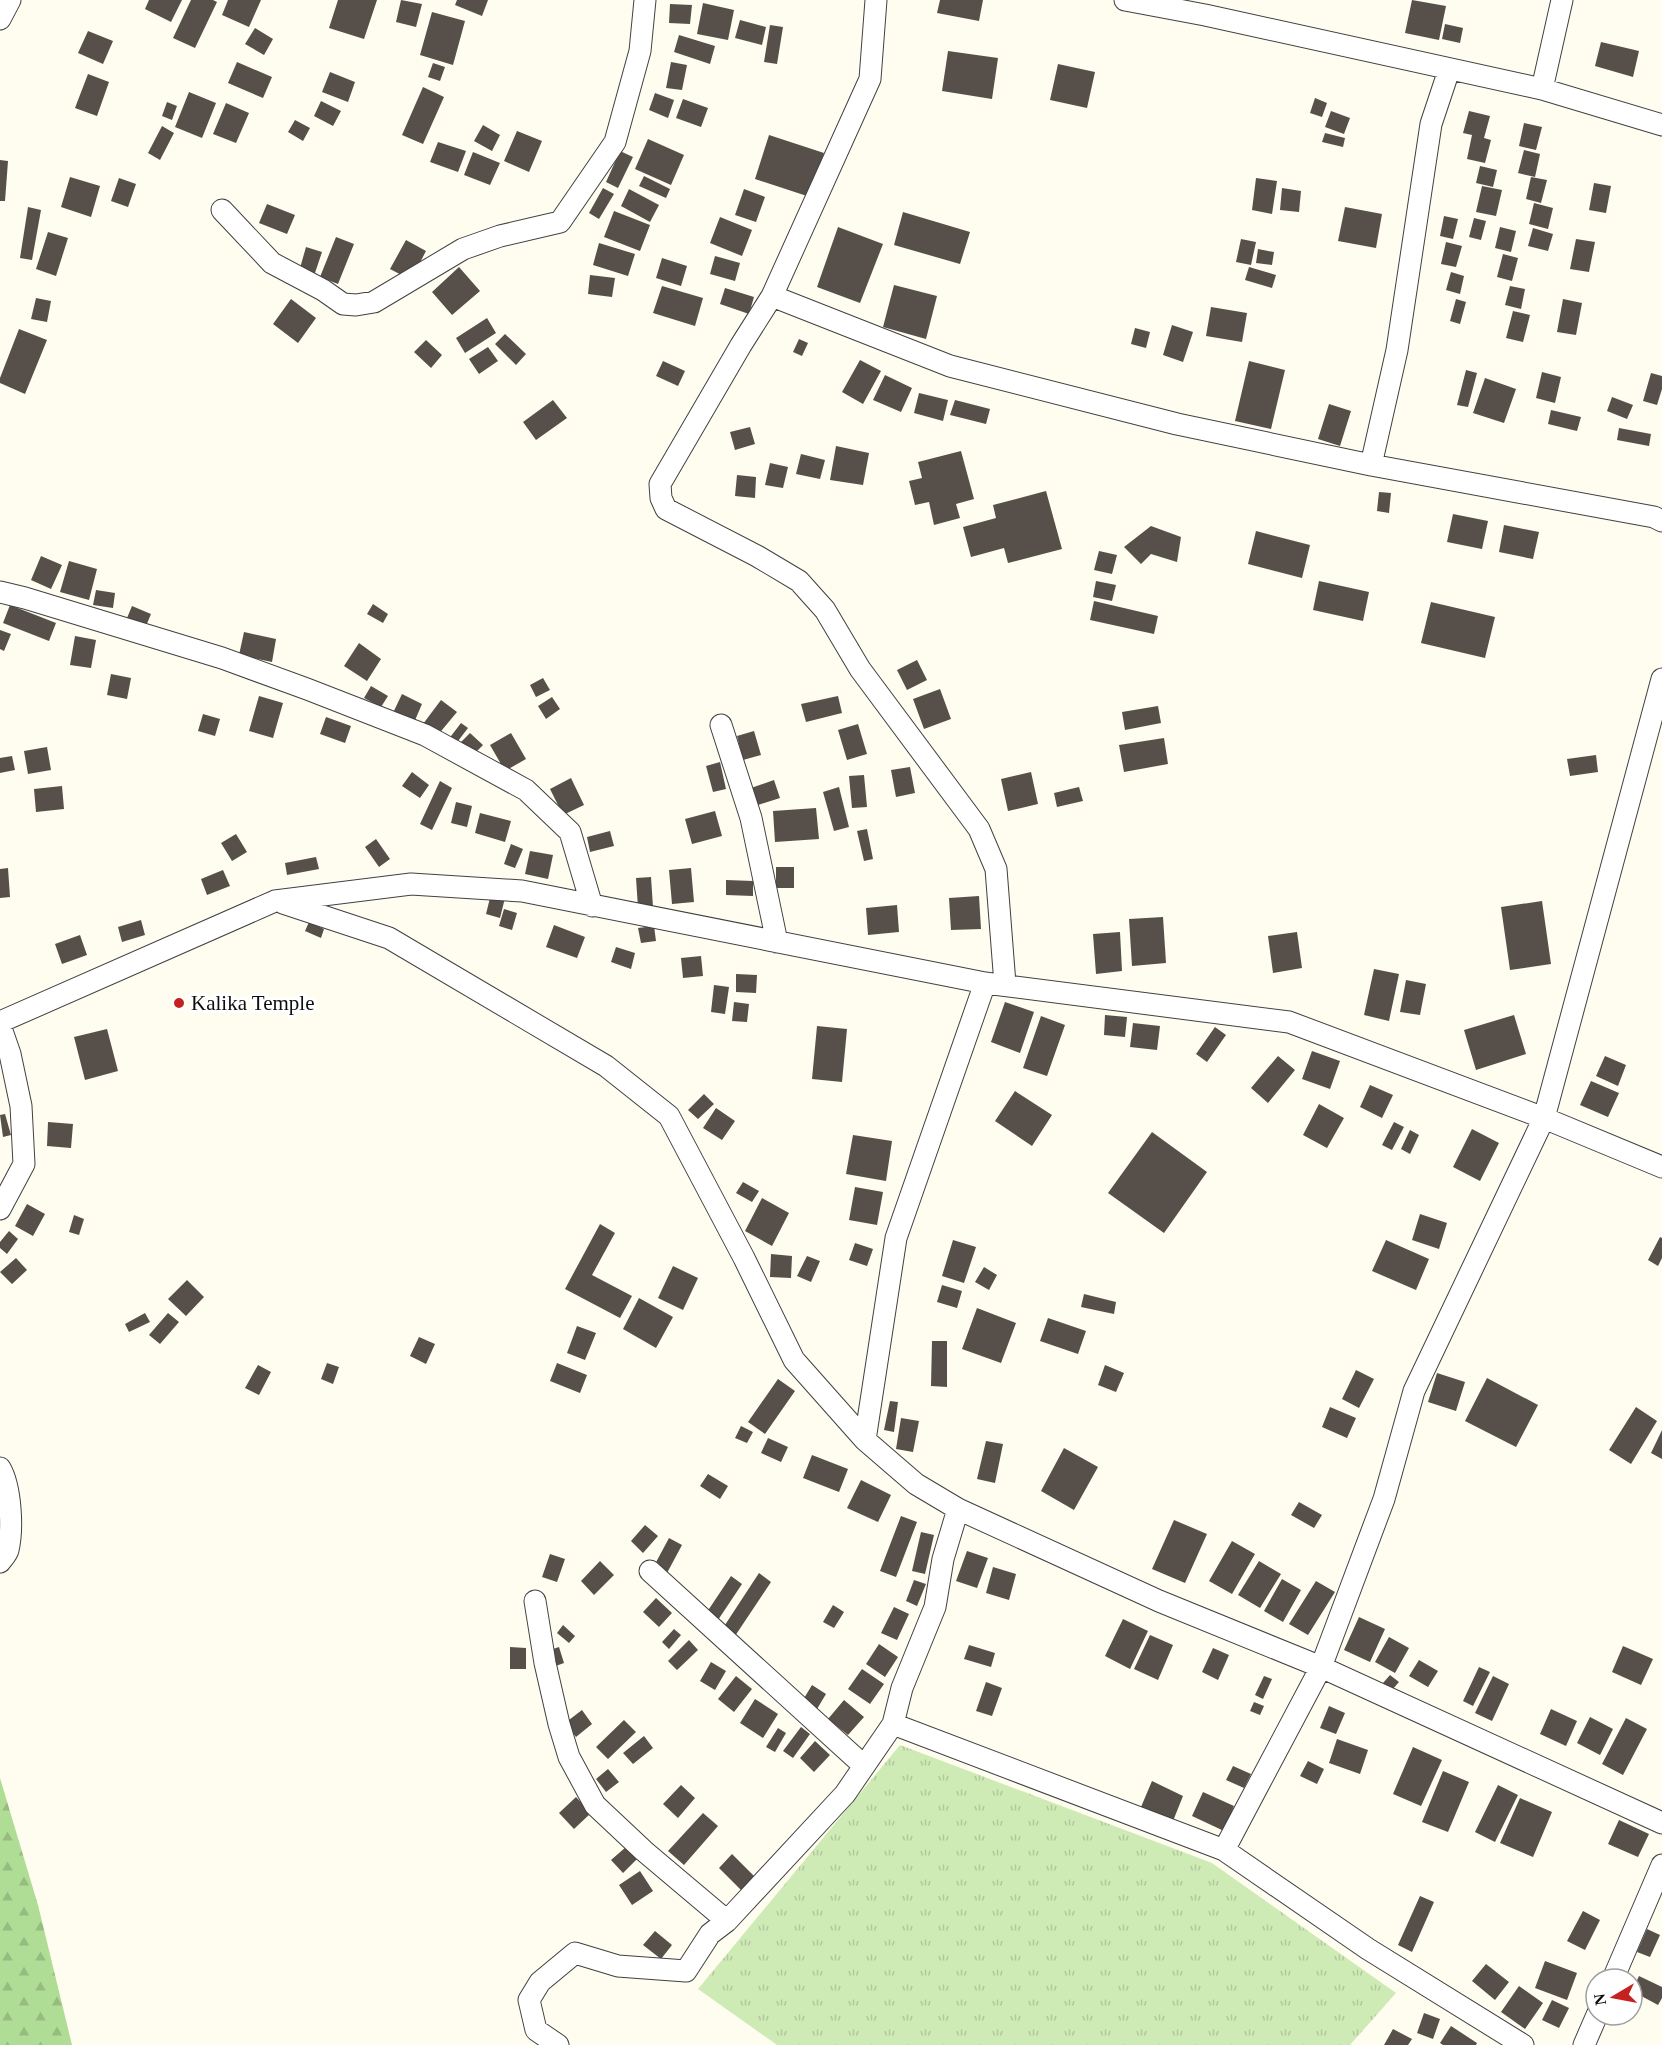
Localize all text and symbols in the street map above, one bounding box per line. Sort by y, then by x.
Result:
place label: Kalika Temple [191,991,315,1015]
marker: Kalika Temple [172,996,186,1010]
north arrow [1584,1967,1644,2027]
text: N [1590,1992,1609,2007]

